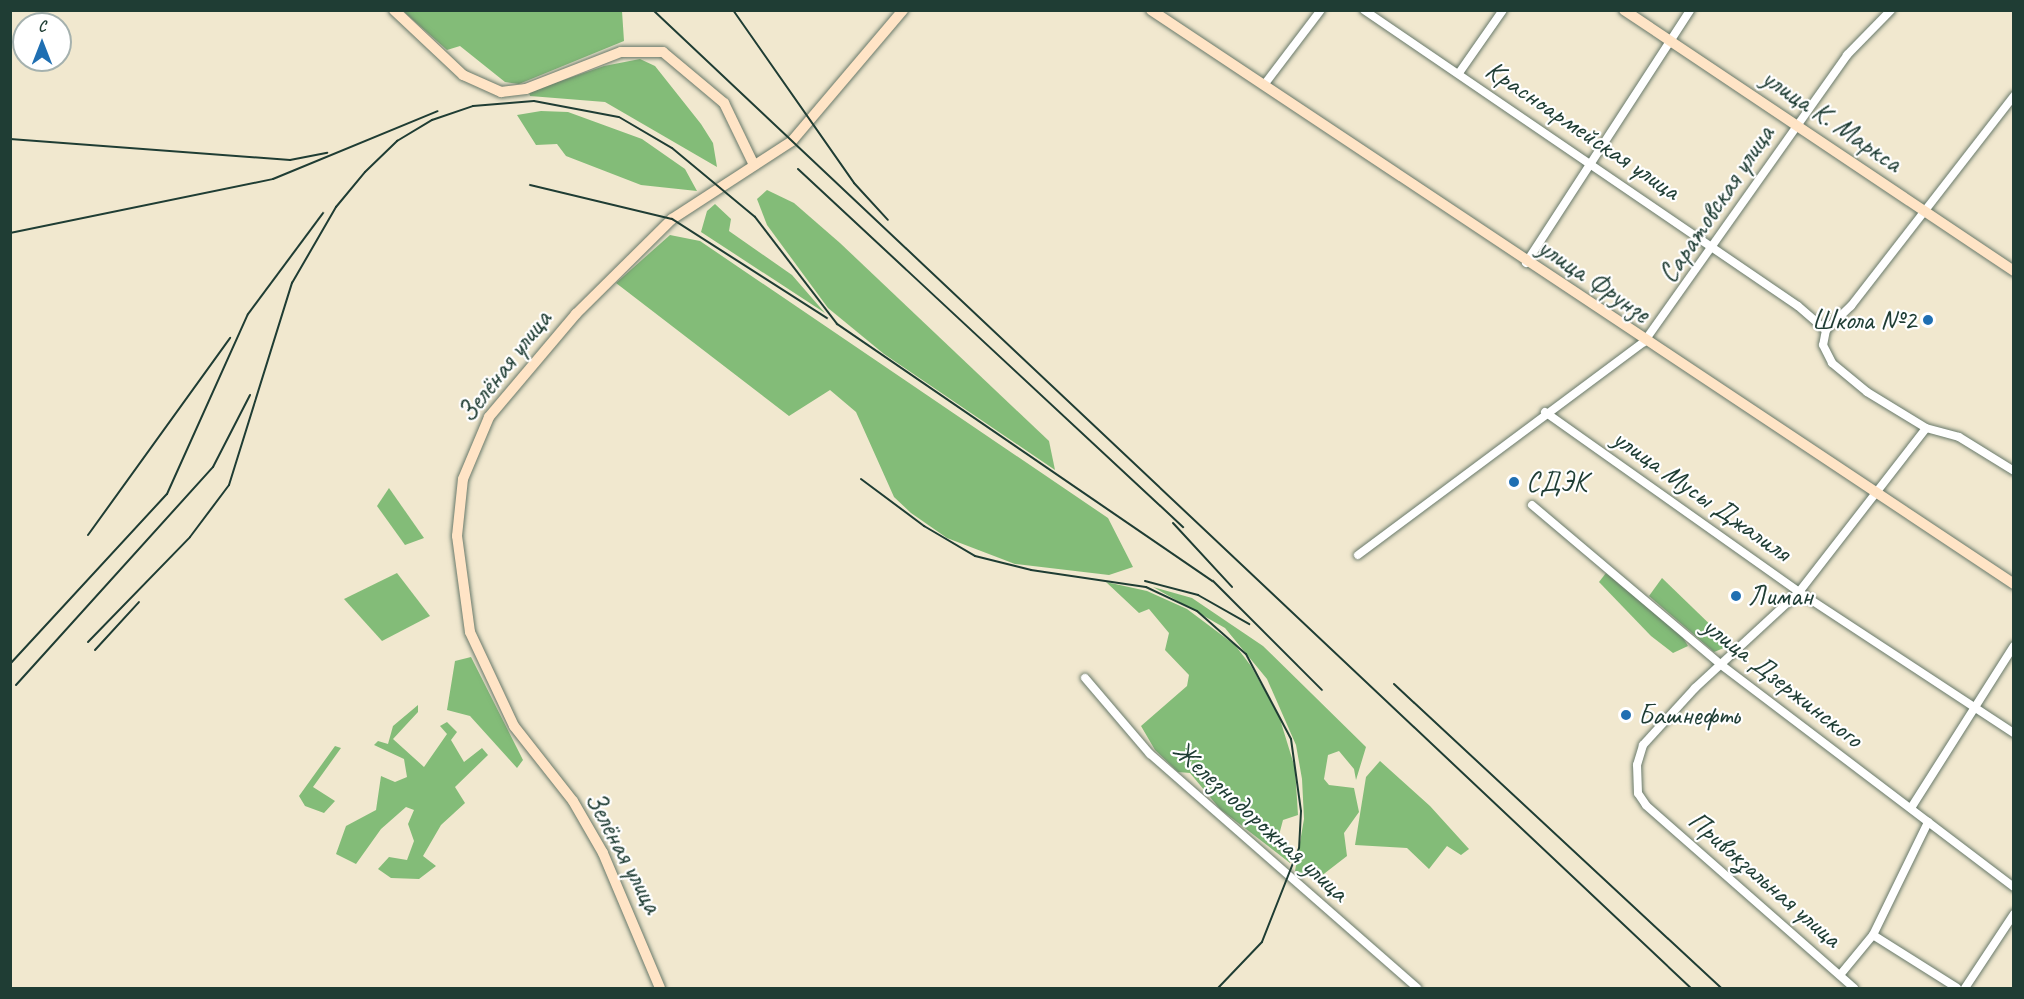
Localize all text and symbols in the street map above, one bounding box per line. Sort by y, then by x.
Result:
north arrow [12,12,72,72]
text: С [38,16,46,36]
street label: Красноармейская улица [1479,52,1687,208]
street label: улица К. Маркса [1756,61,1908,179]
street label: Саратовская улица [1650,118,1782,290]
street label: улица Фрунзе [1532,231,1656,329]
street label: Зелёная улица [449,302,559,430]
place label: Школа №2 [1812,303,1916,337]
marker: Школа №2 [1921,313,1935,327]
street label: улица Мусы Джалиля [1607,421,1797,569]
place label: СДЭК [1526,465,1587,499]
marker: СДЭК [1507,475,1521,489]
place label: Лиман [1748,579,1812,613]
marker: Лиман [1729,589,1743,603]
street label: улица Дзержинского [1697,610,1869,754]
place label: Башнефть [1638,698,1739,732]
marker: Башнефть [1619,708,1633,722]
street label: Железнодорожная улица [1165,732,1357,910]
street label: Зелёная улица [577,784,671,920]
street label: Привокзальная улица [1680,802,1850,956]

